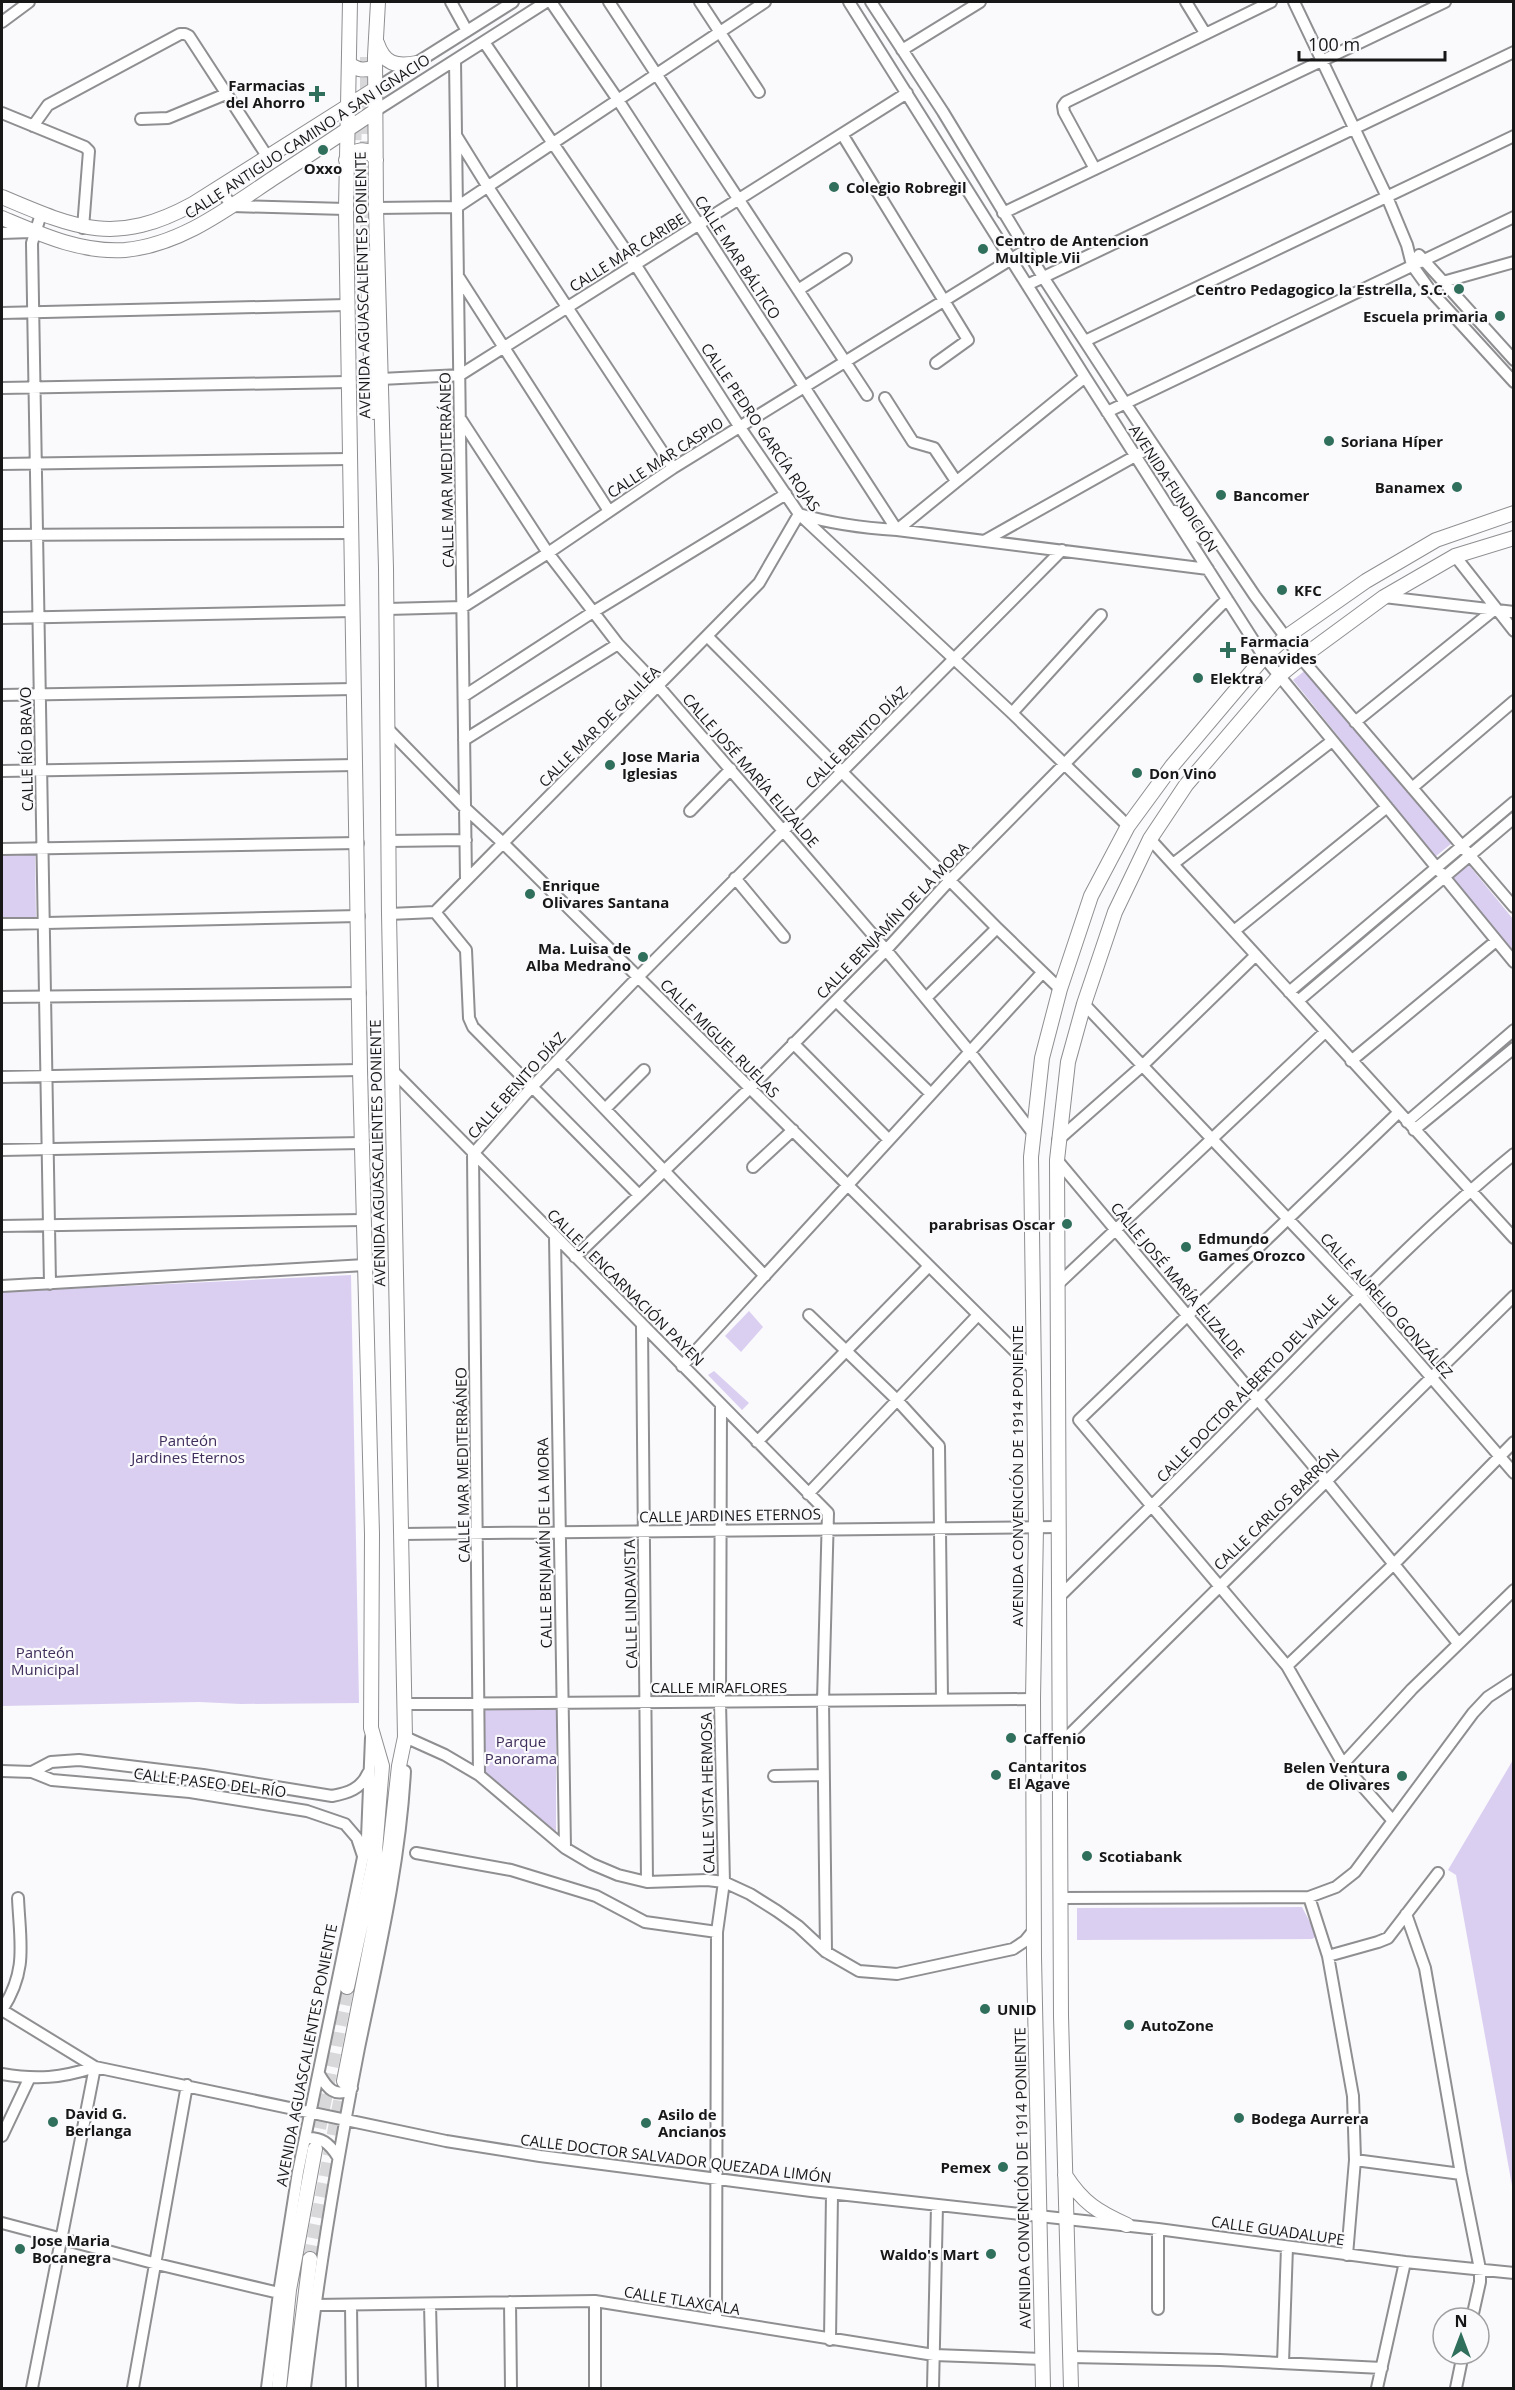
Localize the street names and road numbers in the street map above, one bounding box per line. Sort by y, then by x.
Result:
street label: CALLE ANTIGUO CAMINO A SAN IGNACIO [181,49,433,223]
street label: AVENIDA AGUASCALIENTES PONIENTE [350,151,374,419]
street label: CALLE MAR BÁLTICO [691,191,785,323]
street label: CALLE MAR CARIBE [565,208,689,296]
street label: CALLE PEDRO GARCÍA ROJAS [697,339,825,515]
street label: CALLE MAR MEDITERRÁNEO [434,372,458,568]
street label: CALLE MAR CASPIO [603,412,727,502]
street label: AVENIDA FUNDICIÓN [1125,420,1223,556]
street label: CALLE MAR DE GALILEA [534,661,664,791]
street label: CALLE BENITO DÍAZ [800,681,912,793]
street label: CALLE RÍO BRAVO [15,686,37,812]
street label: CALLE JOSÉ MARÍA ELIZALDE [678,689,824,851]
street label: CALLE BENJAMÍN DE LA MORA [812,837,973,1003]
street label: CALLE MIGUEL RUELAS [656,974,784,1102]
street label: AVENIDA AGUASCALIENTES PONIENTE [365,1019,389,1287]
street label: CALLE BENITO DÍAZ [463,1027,569,1143]
street label: CALLE JOSÉ MARÍA ELIZALDE [1107,1198,1249,1362]
street label: CALLE J. ENCARNACIÓN PAYEN [543,1204,709,1370]
street label: CALLE AURELIO GONZÁLEZ [1316,1228,1458,1382]
street label: CALLE DOCTOR ALBERTO DEL VALLE [1152,1290,1342,1486]
street label: AVENIDA CONVENCIÓN DE 1914 PONIENTE [1007,1325,1027,1627]
street label: CALLE MAR MEDITERRÁNEO [450,1367,474,1563]
street label: CALLE BENJAMÍN DE LA MORA [532,1437,556,1649]
street label: CALLE CARLOS BARRÓN [1209,1444,1343,1574]
street label: CALLE JARDINES ETERNOS [639,1503,821,1527]
street label: CALLE LINDAVISTA [619,1539,641,1669]
street label: CALLE MIRAFLORES [651,1677,787,1697]
street label: CALLE VISTA HERMOSA [696,1712,718,1874]
street label: CALLE PASEO DEL RÍO [133,1763,287,1801]
street label: AVENIDA AGUASCALIENTES PONIENTE [271,1922,341,2188]
street label: AVENIDA CONVENCIÓN DE 1914 PONIENTE [1009,2027,1035,2329]
street label: CALLE DOCTOR SALVADOR QUEZADA LIMÓN [519,2129,833,2187]
street label: CALLE GUADALUPE [1210,2211,1346,2249]
street label: CALLE TLAXCALA [623,2281,742,2319]

